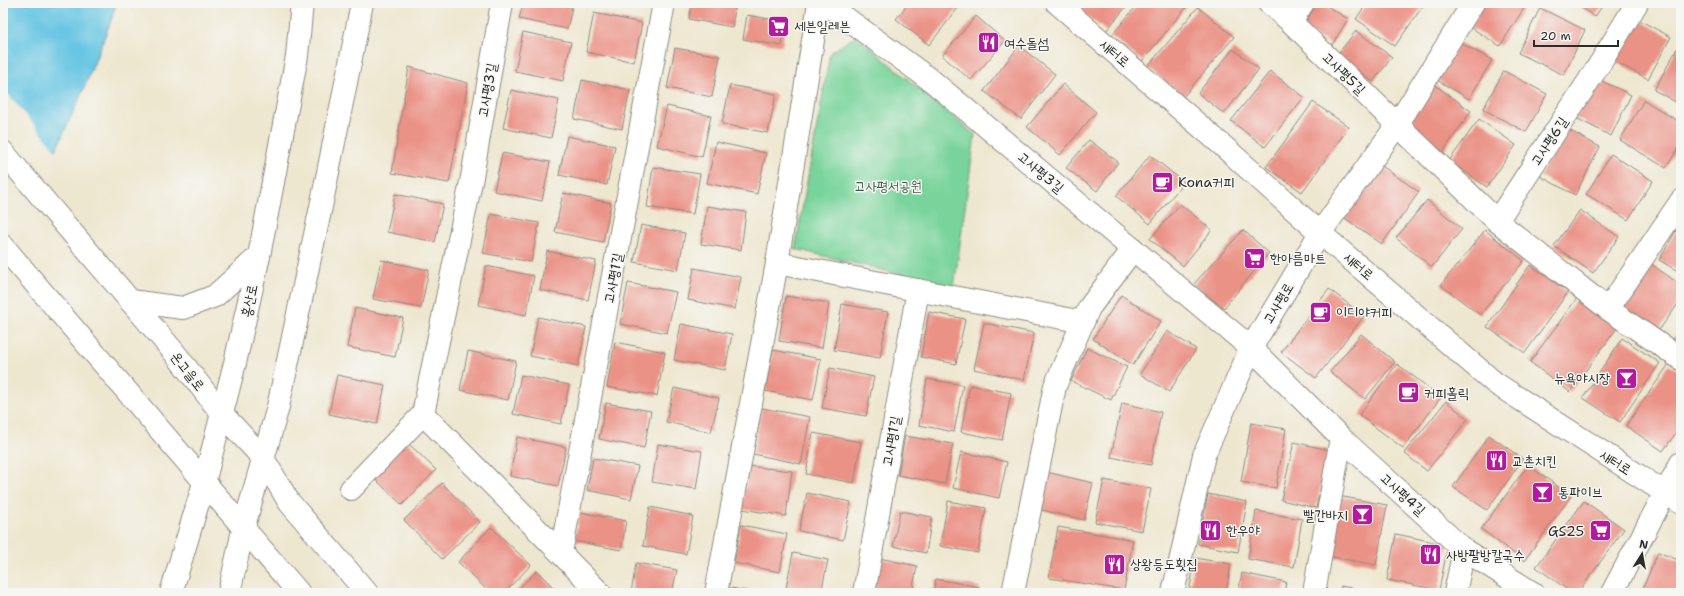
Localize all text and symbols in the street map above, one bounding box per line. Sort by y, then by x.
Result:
supermarket icon: 세븐일레븐 [765,13,791,39]
place label: 세븐일레븐 [794,17,850,35]
scale bar [1534,22,1618,48]
text: 20 m [1540,28,1571,44]
restaurant icon: 여수돌섬 [976,30,1002,56]
place label: 여수돌섬 [1004,34,1049,52]
street label: 새터로 [1096,35,1134,71]
street label: 고사평5길 [1318,48,1370,99]
street label: 고사평3길 [473,61,501,119]
street label: 고사평6길 [1527,112,1572,169]
street label: 고사평3길 [1014,147,1068,197]
cafe icon: Kona커피 [1150,169,1176,195]
place label: Kona커피 [1178,173,1235,191]
park label: 고사평서공원 [854,177,922,195]
supermarket icon: 한아름마트 [1242,245,1268,271]
street label: 새터로 [1340,248,1378,284]
place label: 한아름마트 [1270,249,1326,267]
street label: 고사평1길 [599,251,627,305]
street label: 고사평로 [1259,279,1297,327]
street label: 홍산로 [237,283,261,319]
cafe icon: 이디야커피 [1307,299,1333,325]
place label: 이디야커피 [1336,303,1392,321]
street label: 온고을로 [167,348,209,394]
bar icon: 뉴욕야시장 [1613,365,1639,391]
place label: 뉴욕야시장 [1554,369,1611,387]
cafe icon: 커피홀릭 [1395,380,1421,406]
place label: 커피홀릭 [1424,384,1469,402]
street label: 고사평1길 [878,414,904,468]
street label: 새터로 [1597,445,1635,479]
restaurant icon: 교촌치킨 [1484,448,1510,474]
place label: 교촌치킨 [1512,452,1557,470]
street label: 고사평4길 [1377,469,1430,520]
bar icon: 통파이브 [1530,479,1556,505]
place label: 통파이브 [1558,483,1603,501]
bar icon: 빨간바지 [1350,502,1376,528]
place label: 빨간바지 [1303,506,1348,524]
restaurant icon: 한우야 [1198,517,1224,543]
supermarket icon: GS25 [1587,518,1613,544]
place label: 한우야 [1226,521,1261,539]
place label: GS25 [1548,522,1584,540]
north arrow [1622,534,1662,574]
text: N [1638,536,1650,553]
restaurant icon: 사방팔방칼국수 [1417,542,1443,568]
place label: 사방팔방칼국수 [1446,546,1525,564]
restaurant icon: 상왕등도횟집 [1101,551,1127,577]
place label: 상왕등도횟집 [1130,555,1198,573]

